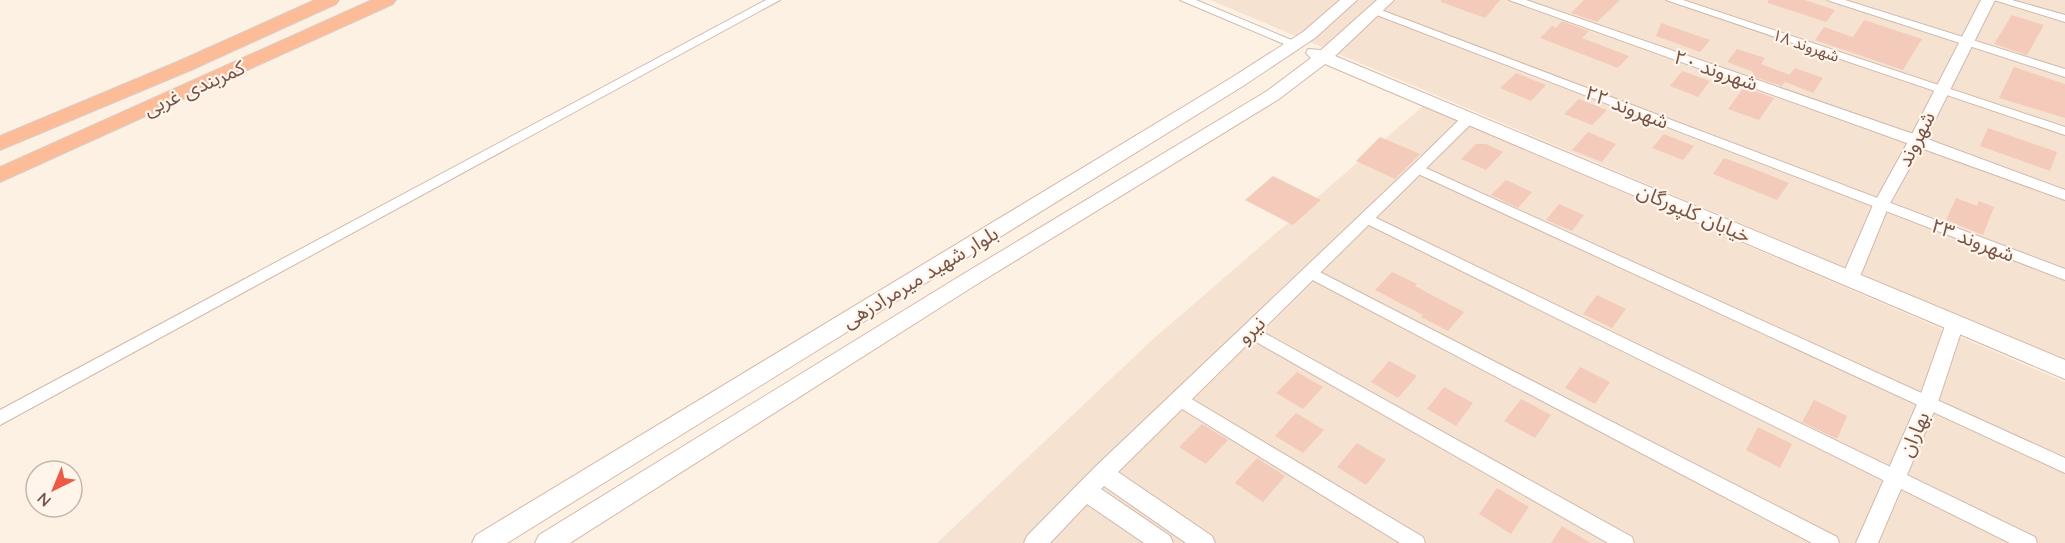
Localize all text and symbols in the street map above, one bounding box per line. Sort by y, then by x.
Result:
street label: شهروند ۱۸ [1770,24,1842,66]
street label: شهروند ۲۰ [1671,44,1761,96]
street label: کمربندی غربی [139,54,249,121]
street label: شهروند ۲۲ [1582,79,1672,134]
street label: شهروند [1891,107,1940,171]
street label: خیابان کلپورگان [1633,177,1755,249]
street label: شهروند ۲۳ [1928,212,2018,267]
street label: بلوار شهید میرمرادزهی [837,220,1002,333]
street label: نیرو [1231,310,1270,349]
street label: بهاران [1893,407,1934,460]
north arrow [24,459,84,519]
text: N [33,489,55,511]

